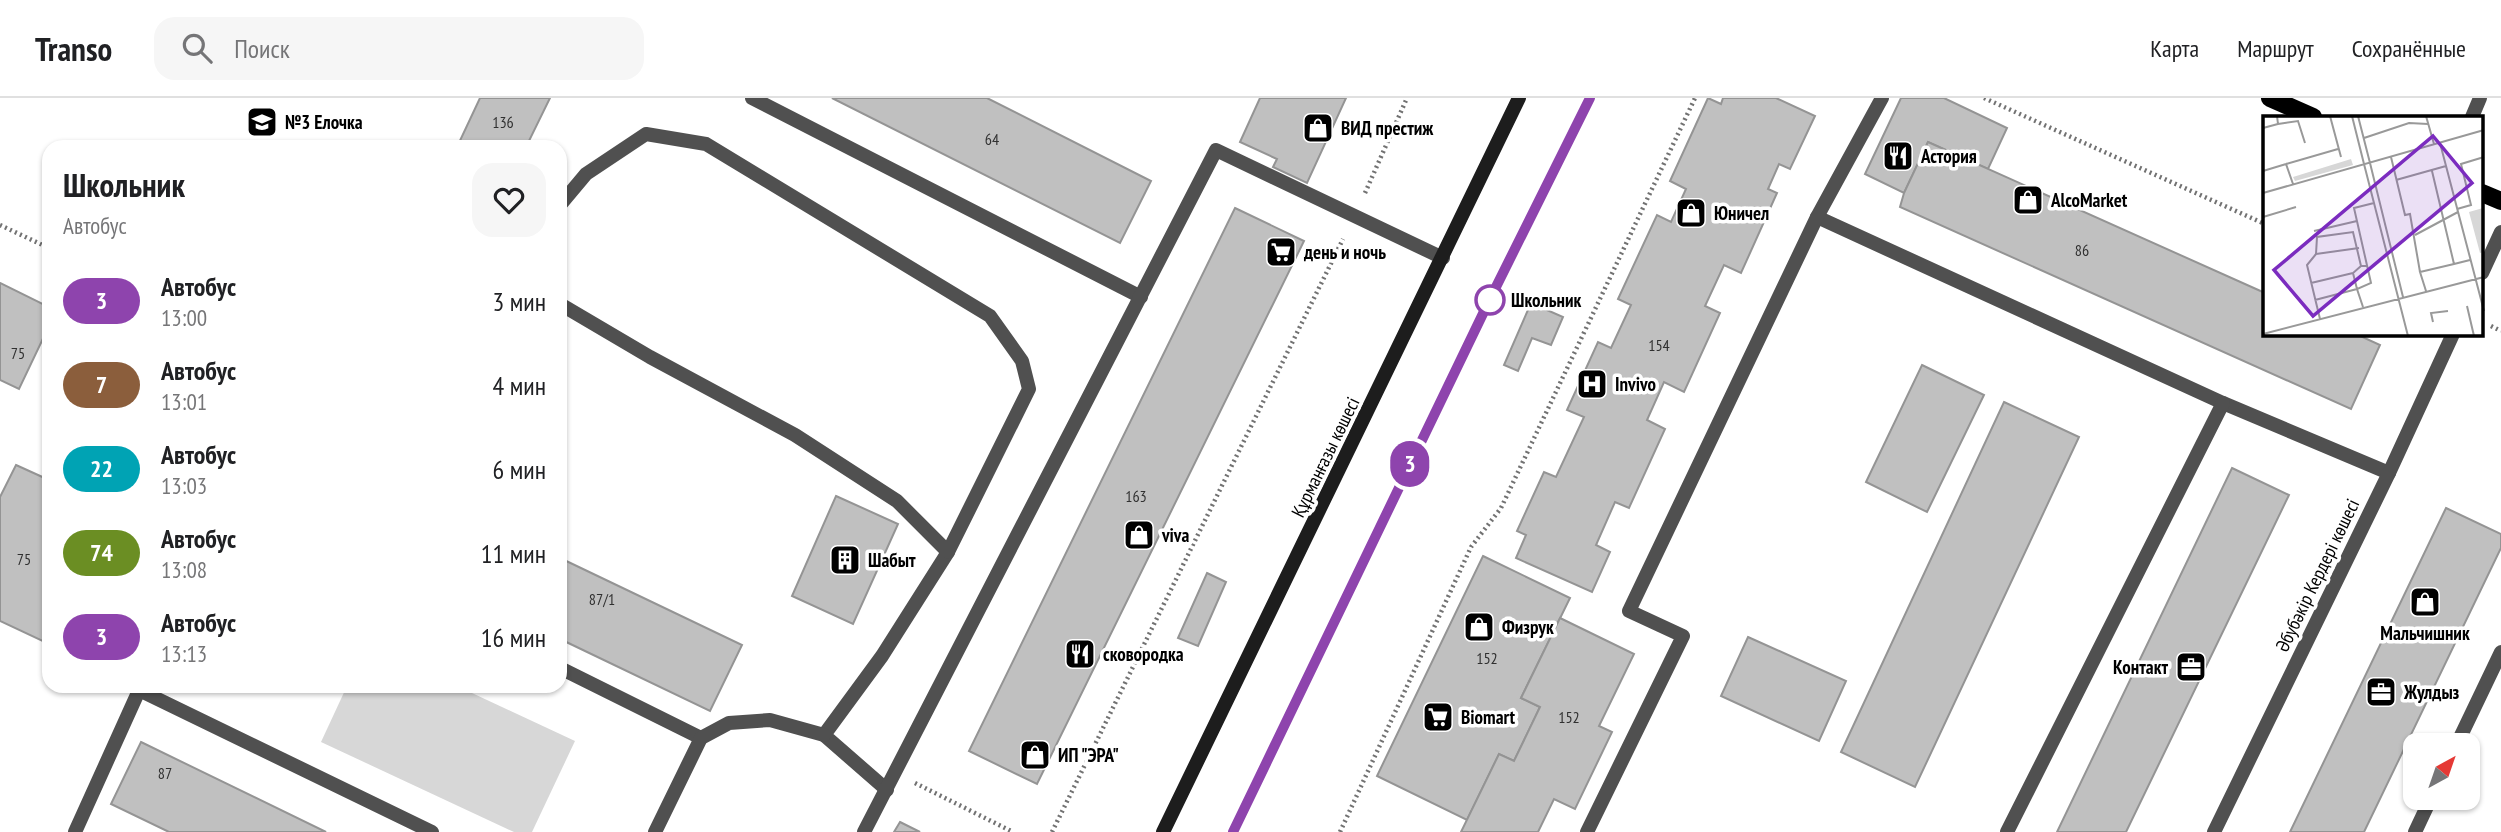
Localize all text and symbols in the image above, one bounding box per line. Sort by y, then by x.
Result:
search box [154,17,644,80]
text: Transo [35,27,112,70]
icon: search [178,29,216,67]
text: Поиск [234,32,290,65]
text: Карта [2150,33,2199,64]
text: Маршрут [2237,33,2314,64]
text: Сохранённые [2352,33,2466,64]
school or university icon: №3 Елочка [245,105,279,139]
place label: №3 Елочка [285,110,363,134]
shop icon: ВИД престиж [1301,111,1335,145]
house number: 136 [492,112,514,132]
place label: ВИД престиж [1341,116,1434,140]
inset map [2263,116,2484,336]
house number: 64 [985,129,999,149]
restaurant icon: Астория [1881,139,1915,173]
place label: Астория [1920,144,1977,168]
text: Школьник [63,163,185,206]
button: heart [472,163,546,237]
shop icon: AlcoMarket [2011,183,2045,217]
place label: AlcoMarket [2050,188,2128,212]
shop icon: Юничел [1674,196,1708,230]
place label: Юничел [1714,201,1769,225]
text: Автобус [63,211,127,240]
supermarket icon: день и ночь [1264,235,1298,269]
place label: день и ночь [1303,240,1386,264]
house number: 86 [2075,240,2089,260]
text: Автобус [161,270,236,303]
text: 3 [96,285,107,316]
text: 3 мин [493,285,546,318]
marker: Школьник [1475,285,1505,315]
place label: Школьник [1511,288,1581,312]
text: 13:00 [161,303,207,332]
house number: 154 [1648,335,1670,355]
house number: 75 [11,343,25,363]
text: Автобус [161,354,236,387]
hospital icon: Invivo [1575,367,1609,401]
text: 7 [96,369,107,400]
text: 4 мин [493,369,546,402]
place label: Invivo [1615,372,1656,396]
text: 13:01 [161,387,207,416]
street label: Құрманғазы көшесі [1286,393,1364,521]
text: Автобус [161,438,236,471]
line badge: 3 [1387,441,1433,487]
text: 3 [1404,448,1416,479]
text: 22 [90,453,113,484]
text: 6 мин [493,453,546,486]
text: 13:03 [161,471,207,500]
house number: 163 [1125,486,1147,506]
street label: Әбубәкір Кердері көшесі [2270,495,2364,655]
shop icon: viva [1122,518,1156,552]
text: Автобус [161,522,236,555]
place label: viva [1161,523,1189,547]
text: 74 [90,537,113,568]
text: 11 мин [481,537,546,570]
building icon: Шабыт [828,543,862,577]
place label: Шабыт [868,548,916,572]
house number: 75 [17,549,31,569]
text: 13:08 [161,555,207,584]
shop icon: Мальчишник [2408,585,2442,619]
house number: 87/1 [589,589,615,609]
text: Автобус [161,606,236,639]
shop icon: Физрук [1462,610,1496,644]
place label: Физрук [1502,615,1554,639]
text: 3 [96,621,107,652]
text: 16 мин [481,621,546,654]
place label: Мальчишник [2380,621,2470,645]
restaurant icon: сковородка [1063,637,1097,671]
text: 13:13 [161,639,207,668]
place label: сковородка [1103,642,1184,666]
house number: 152 [1476,648,1498,668]
office icon: Контакт [2174,650,2208,684]
place label: Контакт [2113,655,2168,679]
office icon: Жулдыз [2364,675,2398,709]
place label: Жулдыз [2403,680,2460,704]
supermarket icon: Biomart [1421,700,1455,734]
place label: Biomart [1461,705,1516,729]
house number: 152 [1558,707,1580,727]
north arrow [2403,733,2480,810]
map controls [2403,733,2480,810]
shop icon: ИП "ЭРА" [1018,738,1052,772]
place label: ИП "ЭРА" [1058,743,1119,767]
house number: 87 [158,763,172,783]

